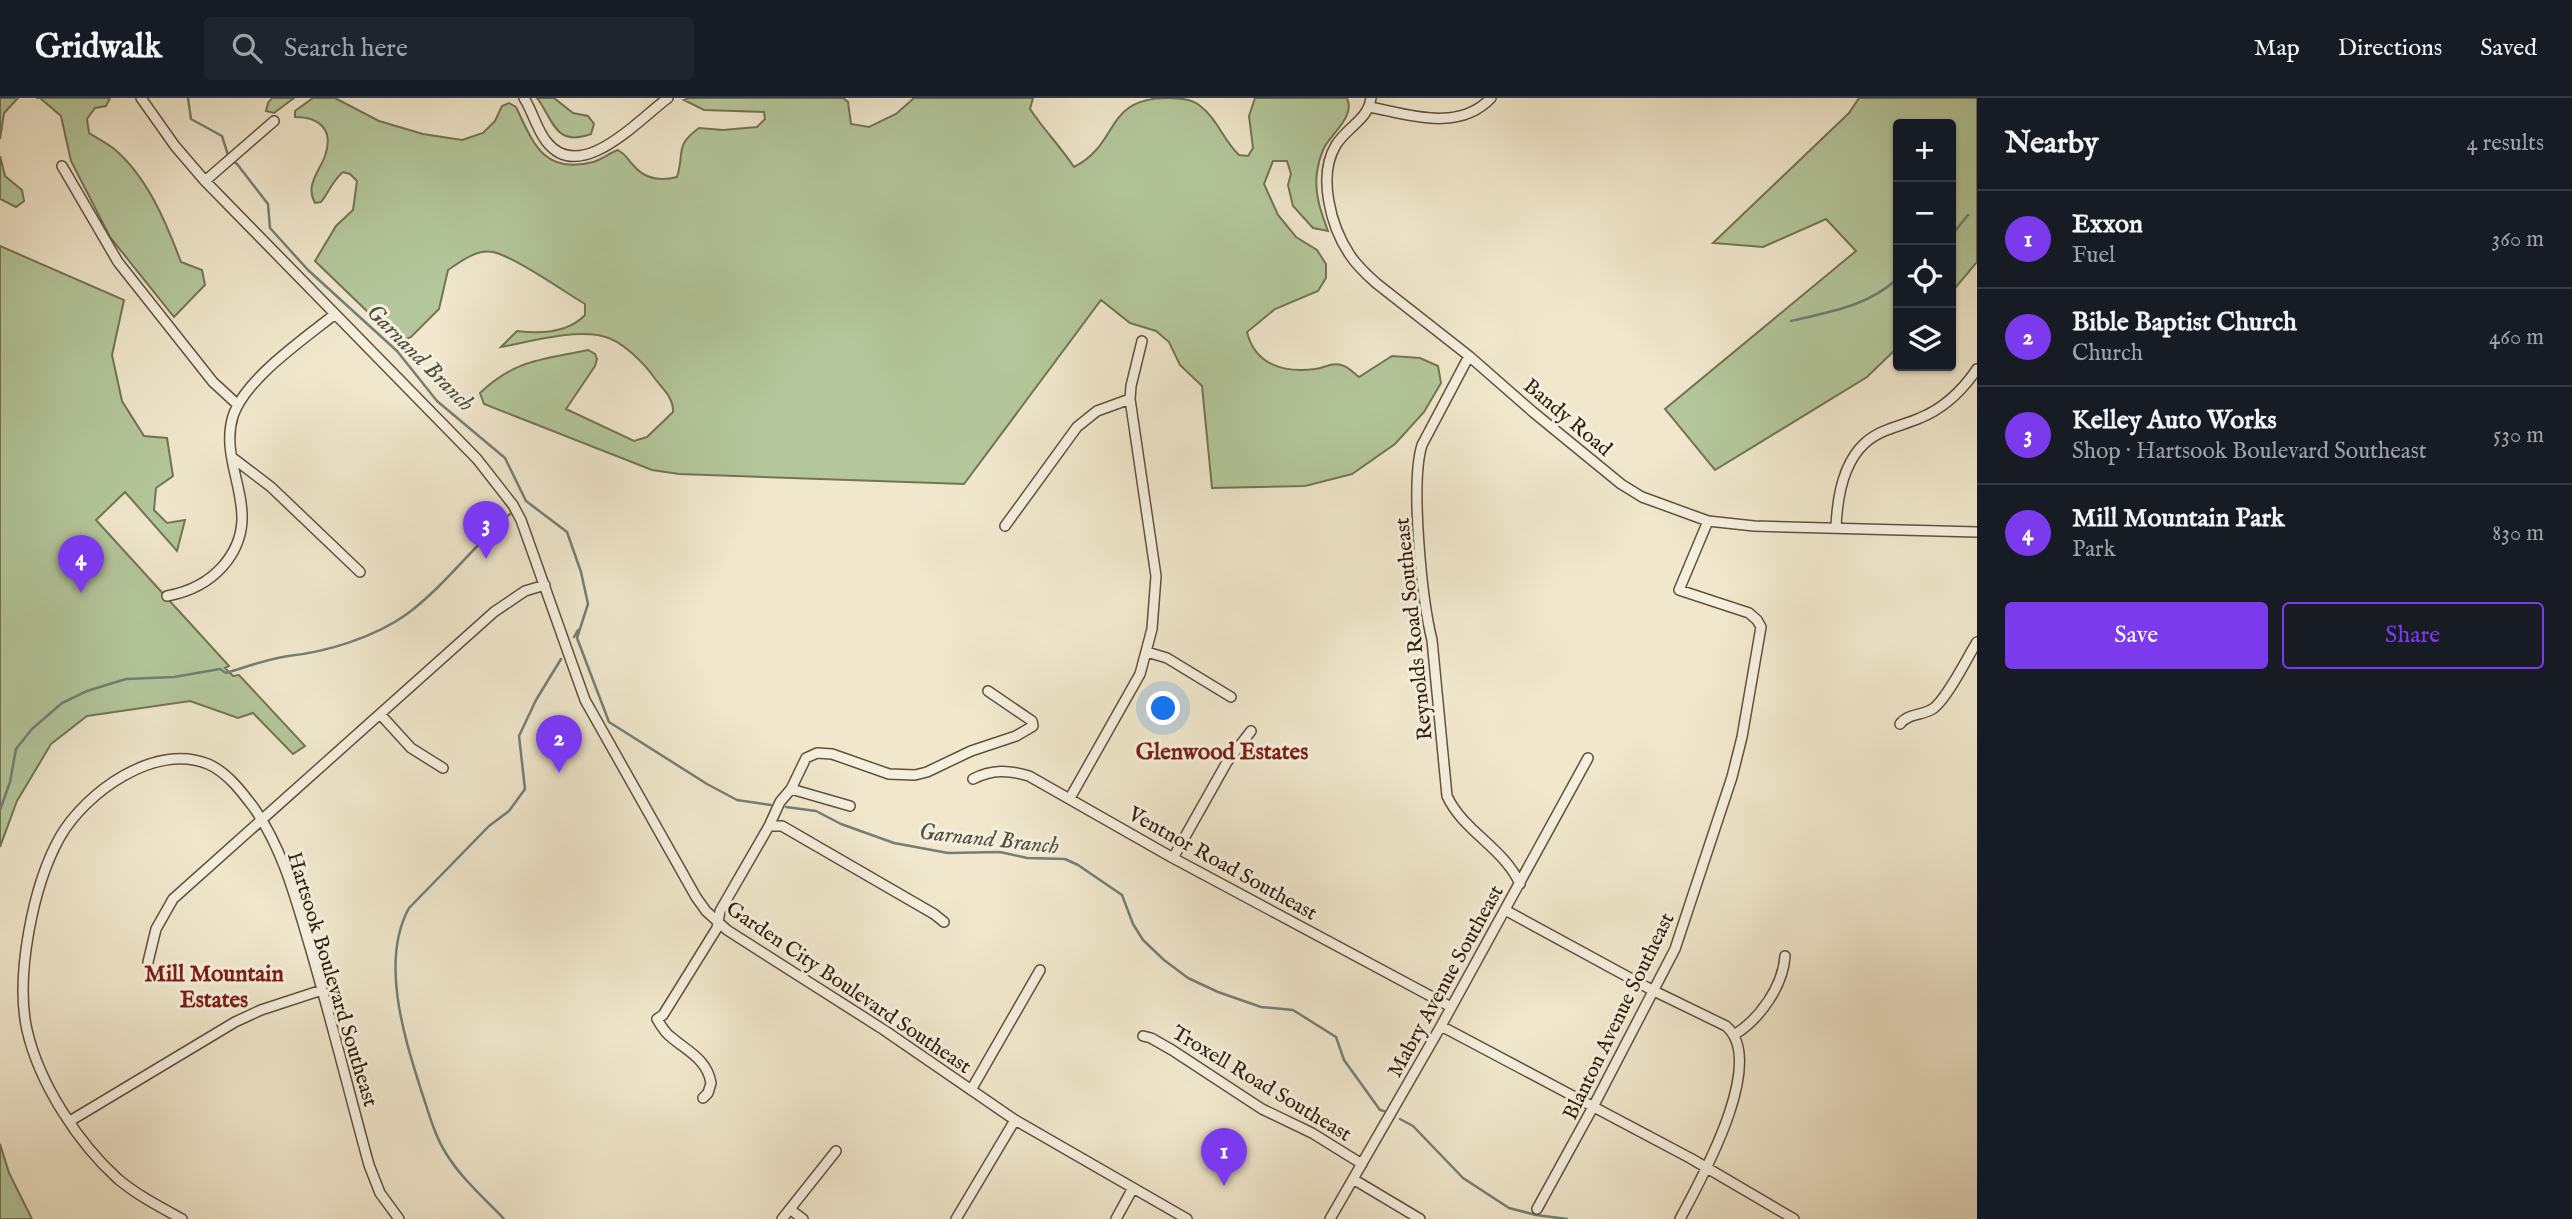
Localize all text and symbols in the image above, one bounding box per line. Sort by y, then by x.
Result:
search box [204,17,694,80]
text: Gridwalk [35,27,162,69]
icon: search [228,29,266,67]
text: Search here [284,32,408,65]
text: Map [2254,33,2300,64]
text: Directions [2338,33,2442,64]
text: Saved [2480,33,2537,64]
map controls [1893,119,1956,371]
button: + [1893,119,1956,182]
text: Nearby [2005,125,2098,163]
text: 4 results [2466,129,2544,158]
button: − [1893,182,1956,245]
text: Exxon [2072,208,2143,241]
text: 1 [2024,225,2032,254]
text: 360 m [2492,225,2544,254]
text: Fuel [2072,241,2115,270]
button: locate [1893,245,1956,308]
water label: Garnand Branch [360,298,480,418]
text: Bible Baptist Church [2072,306,2297,339]
button: layers [1893,308,1956,371]
text: 2 [2023,323,2033,352]
text: 460 m [2489,323,2544,352]
text: Church [2072,339,2143,368]
street label: Bandy Road [1517,373,1618,464]
text: Kelley Auto Works [2072,404,2277,437]
text: 3 [2024,421,2032,450]
text: 530 m [2493,421,2544,450]
text: Shop · Hartsook Boulevard Southeast [2072,437,2427,466]
pin: 3 [463,501,509,559]
text: Mill Mountain Park [2072,502,2285,535]
street label: Reynolds Road Southeast [1389,516,1440,741]
text: 4 [2022,519,2034,548]
text: 830 m [2492,519,2544,548]
pin: 4 [58,535,104,593]
text: Park [2072,535,2116,564]
button: Save [2005,602,2268,669]
button: Share [2282,602,2544,669]
your location [1146,691,1180,725]
pin: 2 [536,715,582,773]
district label: Glenwood Estates [1136,738,1308,767]
street label: Ventnor Road Southeast [1122,801,1322,927]
water label: Garnand Branch [917,818,1061,861]
street label: Hartsook Boulevard Southeast [280,849,383,1110]
street label: Mabry Avenue Southeast [1382,881,1510,1083]
street label: Garden City Boulevard Southeast [720,896,976,1081]
street label: Blanton Avenue Southeast [1557,909,1681,1125]
district label: Mill Mountain Estates [144,960,284,1015]
street label: Troxell Road Southeast [1166,1020,1356,1149]
pin: 1 [1201,1128,1247,1186]

